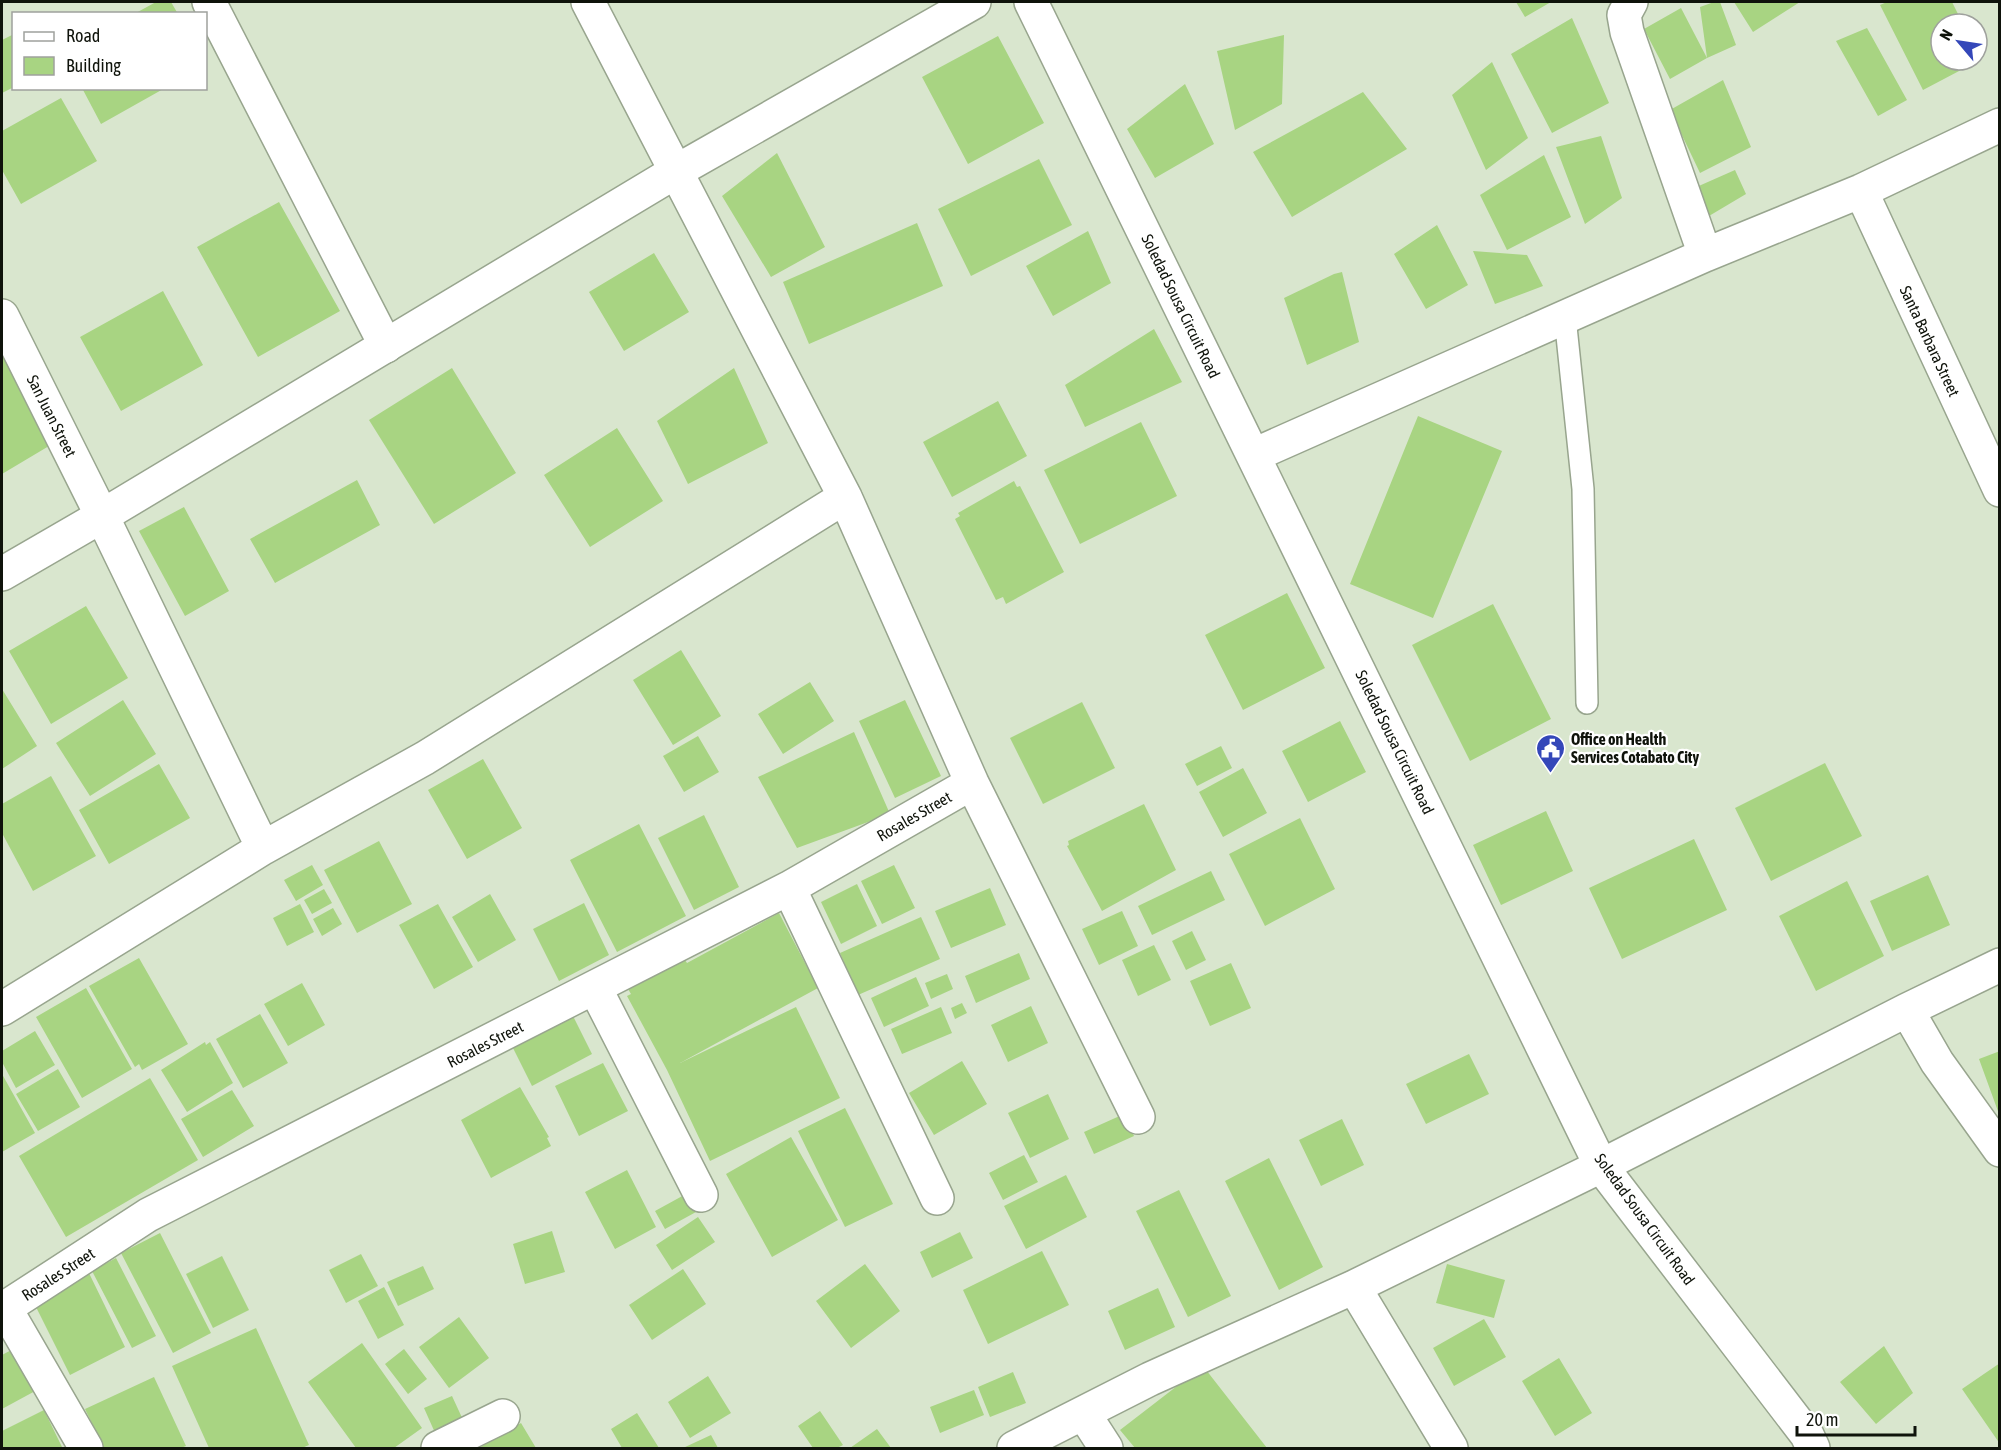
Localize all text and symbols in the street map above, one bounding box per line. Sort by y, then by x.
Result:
legend [12,12,207,90]
north arrow [1929,12,1989,72]
text: Road [66,25,100,46]
text: N [1936,26,1956,43]
text: Building [66,55,121,76]
street label: Soledad Sousa Circuit Road [1138,231,1224,381]
street label: Santa Barbara Street [1896,283,1964,400]
street label: San Juan Street [24,372,81,460]
street label: Soledad Sousa Circuit Road [1352,667,1438,817]
place label: Office on Health Services Cotabato City [1571,730,1699,766]
public building icon: Office on Health Services Cotabato City [1534,732,1566,774]
street label: Rosales Street [874,787,955,845]
street label: Rosales Street [444,1017,526,1071]
street label: Soledad Sousa Circuit Road [1591,1150,1699,1288]
street label: Rosales Street [18,1244,98,1304]
scale bar [1797,1399,1916,1437]
text: 20 m [1806,1409,1838,1430]

